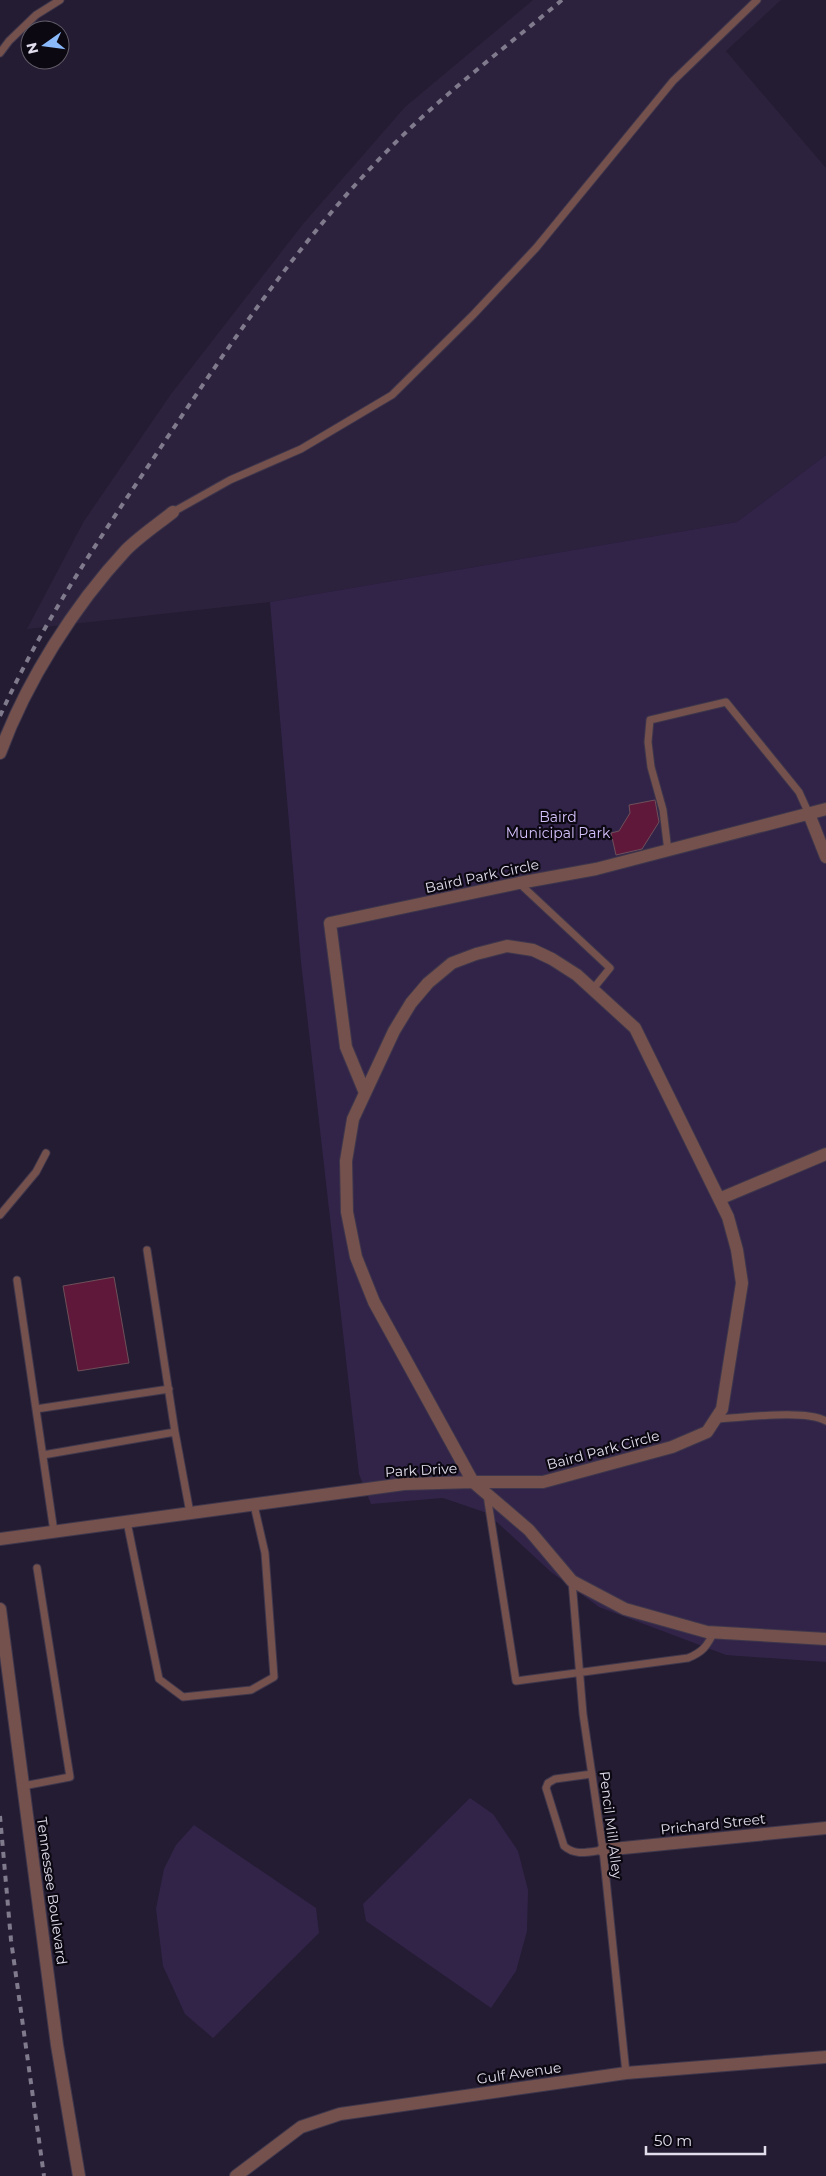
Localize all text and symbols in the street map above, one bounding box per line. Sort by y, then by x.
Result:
north arrow [20,20,70,70]
text: N [22,40,42,56]
park label: Baird Municipal Park [506,808,611,842]
street label: Baird Park Circle [423,855,541,897]
street label: Baird Park Circle [545,1426,661,1474]
street label: Park Drive [384,1459,458,1481]
street label: Pencil Mill Alley [595,1770,627,1880]
street label: Prichard Street [660,1810,767,1838]
street label: Tennessee Boulevard [33,1816,71,1966]
street label: Gulf Avenue [476,2058,562,2088]
scale bar [646,2124,765,2156]
text: 50 m [654,2131,692,2150]

